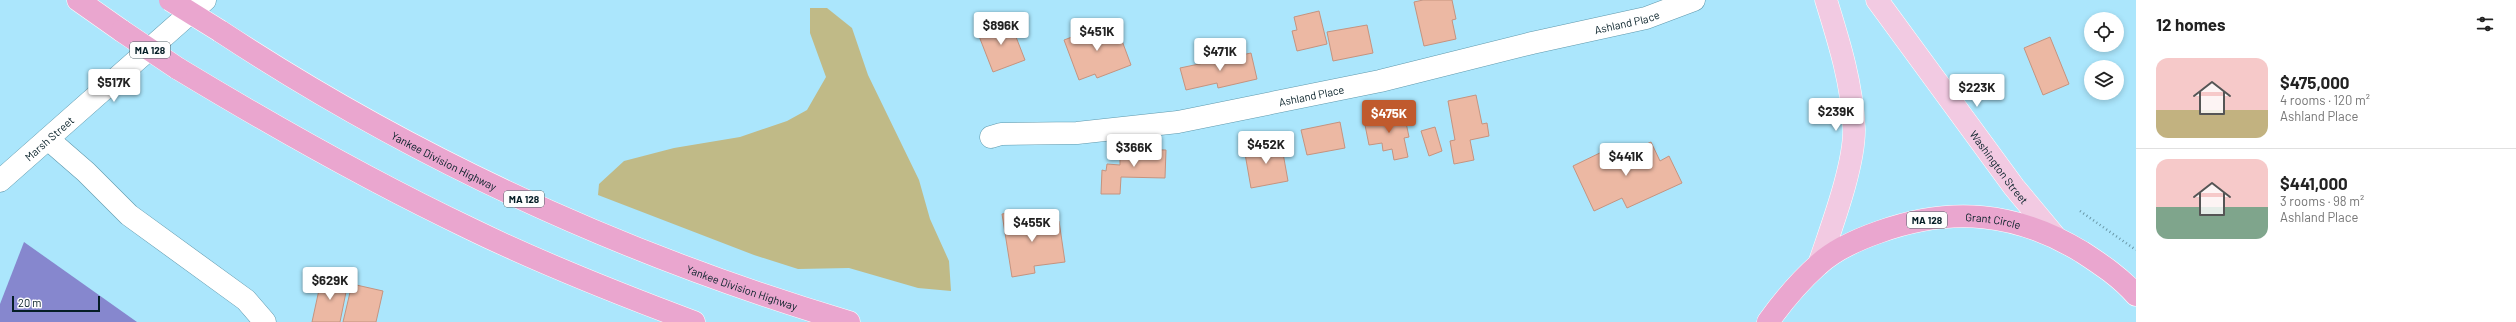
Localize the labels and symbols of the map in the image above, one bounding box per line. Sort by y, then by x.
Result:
street label: Ashland Place [1593,7,1661,36]
pin: $896K [973,12,1029,46]
pin: $451K [1069,18,1125,52]
pin: $471K [1192,38,1248,72]
road number: MA 128 [130,42,170,58]
pin: $517K [86,69,142,103]
pin: $223K [1949,74,2005,108]
street label: Ashland Place [1277,82,1345,108]
pin: $239K [1808,98,1864,132]
pin: $475K [1361,100,1417,134]
street label: Marsh Street [22,113,76,163]
street label: Washington Street [1968,127,2032,206]
street label: Yankee Division Highway [389,128,499,192]
pin: $452K [1238,131,1294,165]
pin: $366K [1106,134,1162,168]
pin: $441K [1598,143,1654,177]
road number: MA 128 [504,191,544,207]
pin: $455K [1004,209,1060,243]
street label: Grant Circle [1965,210,2023,231]
road number: MA 128 [1907,212,1947,228]
street label: Yankee Division Highway [685,262,799,312]
pin: $629K [302,267,358,301]
scale bar [12,294,100,313]

